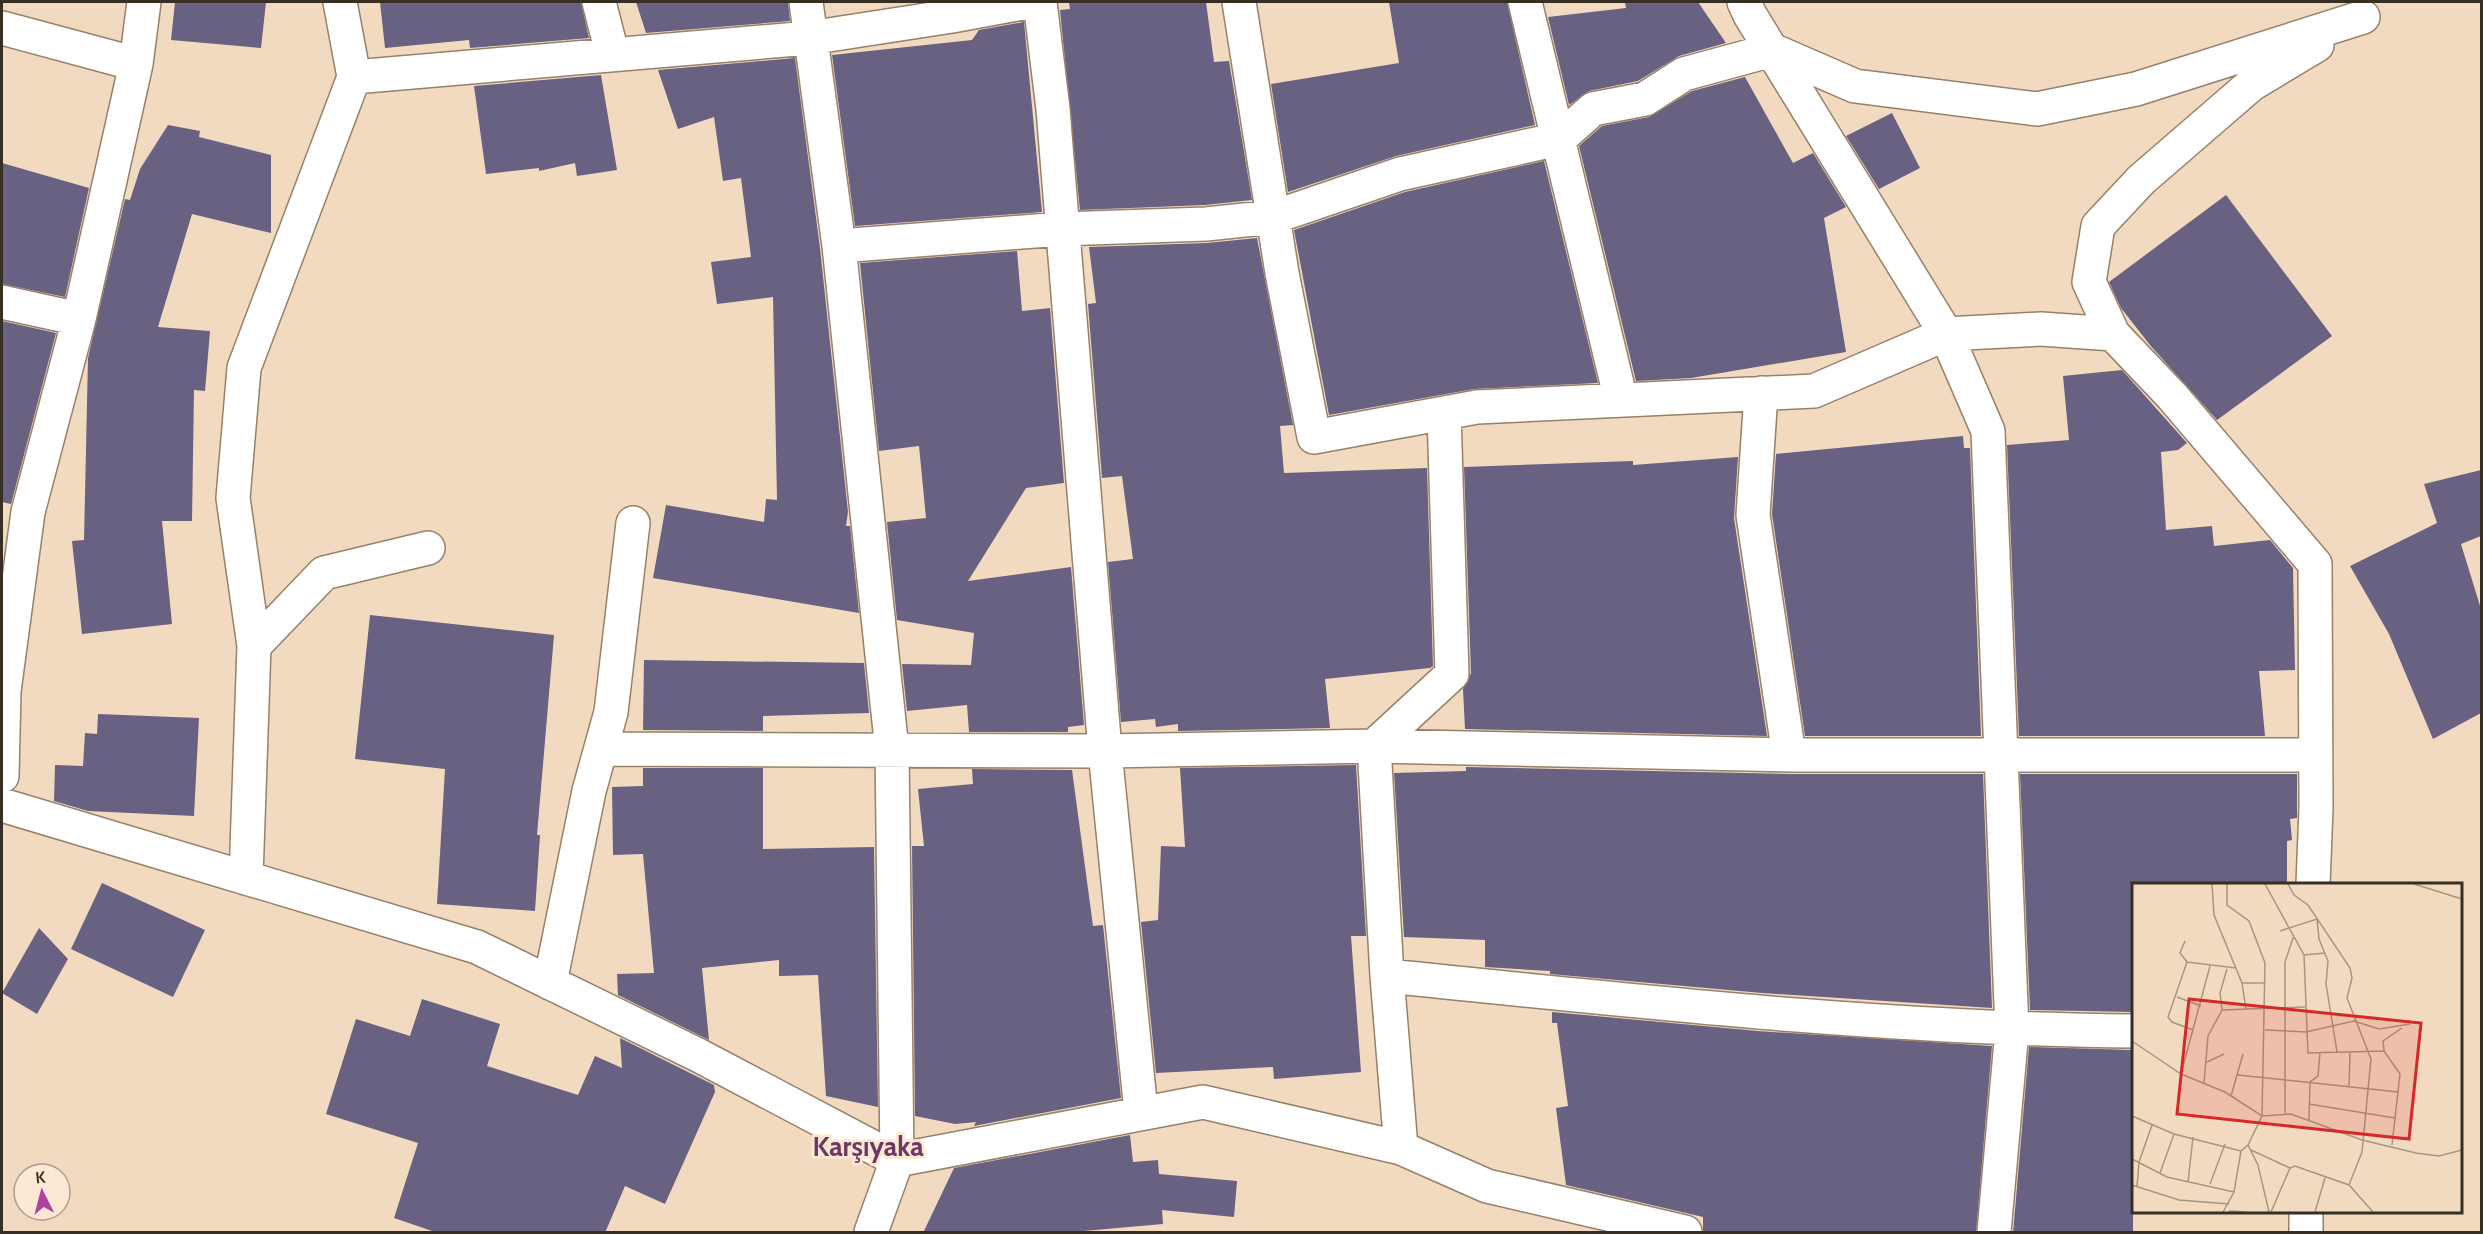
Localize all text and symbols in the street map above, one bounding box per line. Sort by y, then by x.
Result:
inset map [2132,883,2462,1213]
district label: Karşıyaka [812,1130,924,1163]
north arrow [12,1162,72,1222]
text: K [34,1168,46,1188]

